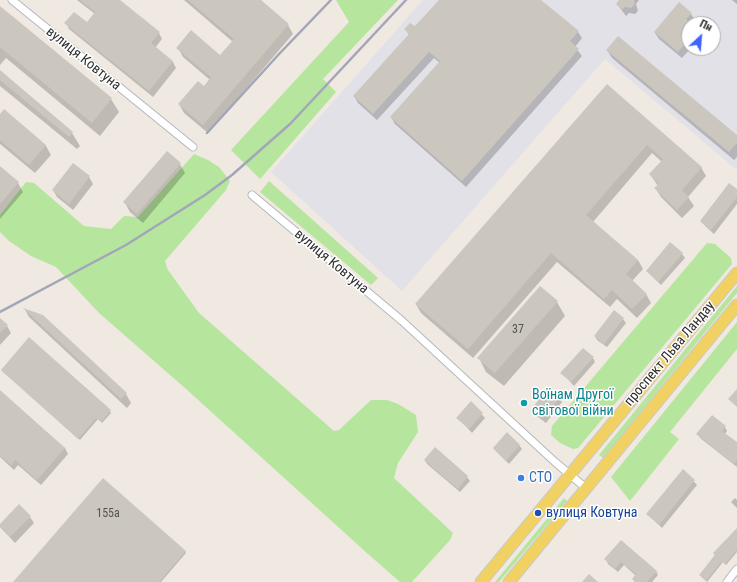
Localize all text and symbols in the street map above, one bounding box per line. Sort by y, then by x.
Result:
north arrow [681,16,721,56]
text: Пн [698,17,714,34]
street label: вулиця Ковтуна [42,24,124,94]
street label: вулиця Ковтуна [291,226,371,298]
street label: проспект Льва Ландау [621,298,719,410]
house number: 37 [512,323,524,337]
place label: Воїнам Другої світової війни [532,387,614,420]
marker: Воїнам Другої світової війни [519,398,529,408]
place label: СТО [529,470,552,486]
marker: СТО [516,473,526,483]
place label: вулиця Ковтуна [546,505,638,521]
house number: 155а [96,507,120,521]
marker: вулиця Ковтуна [533,508,543,518]

